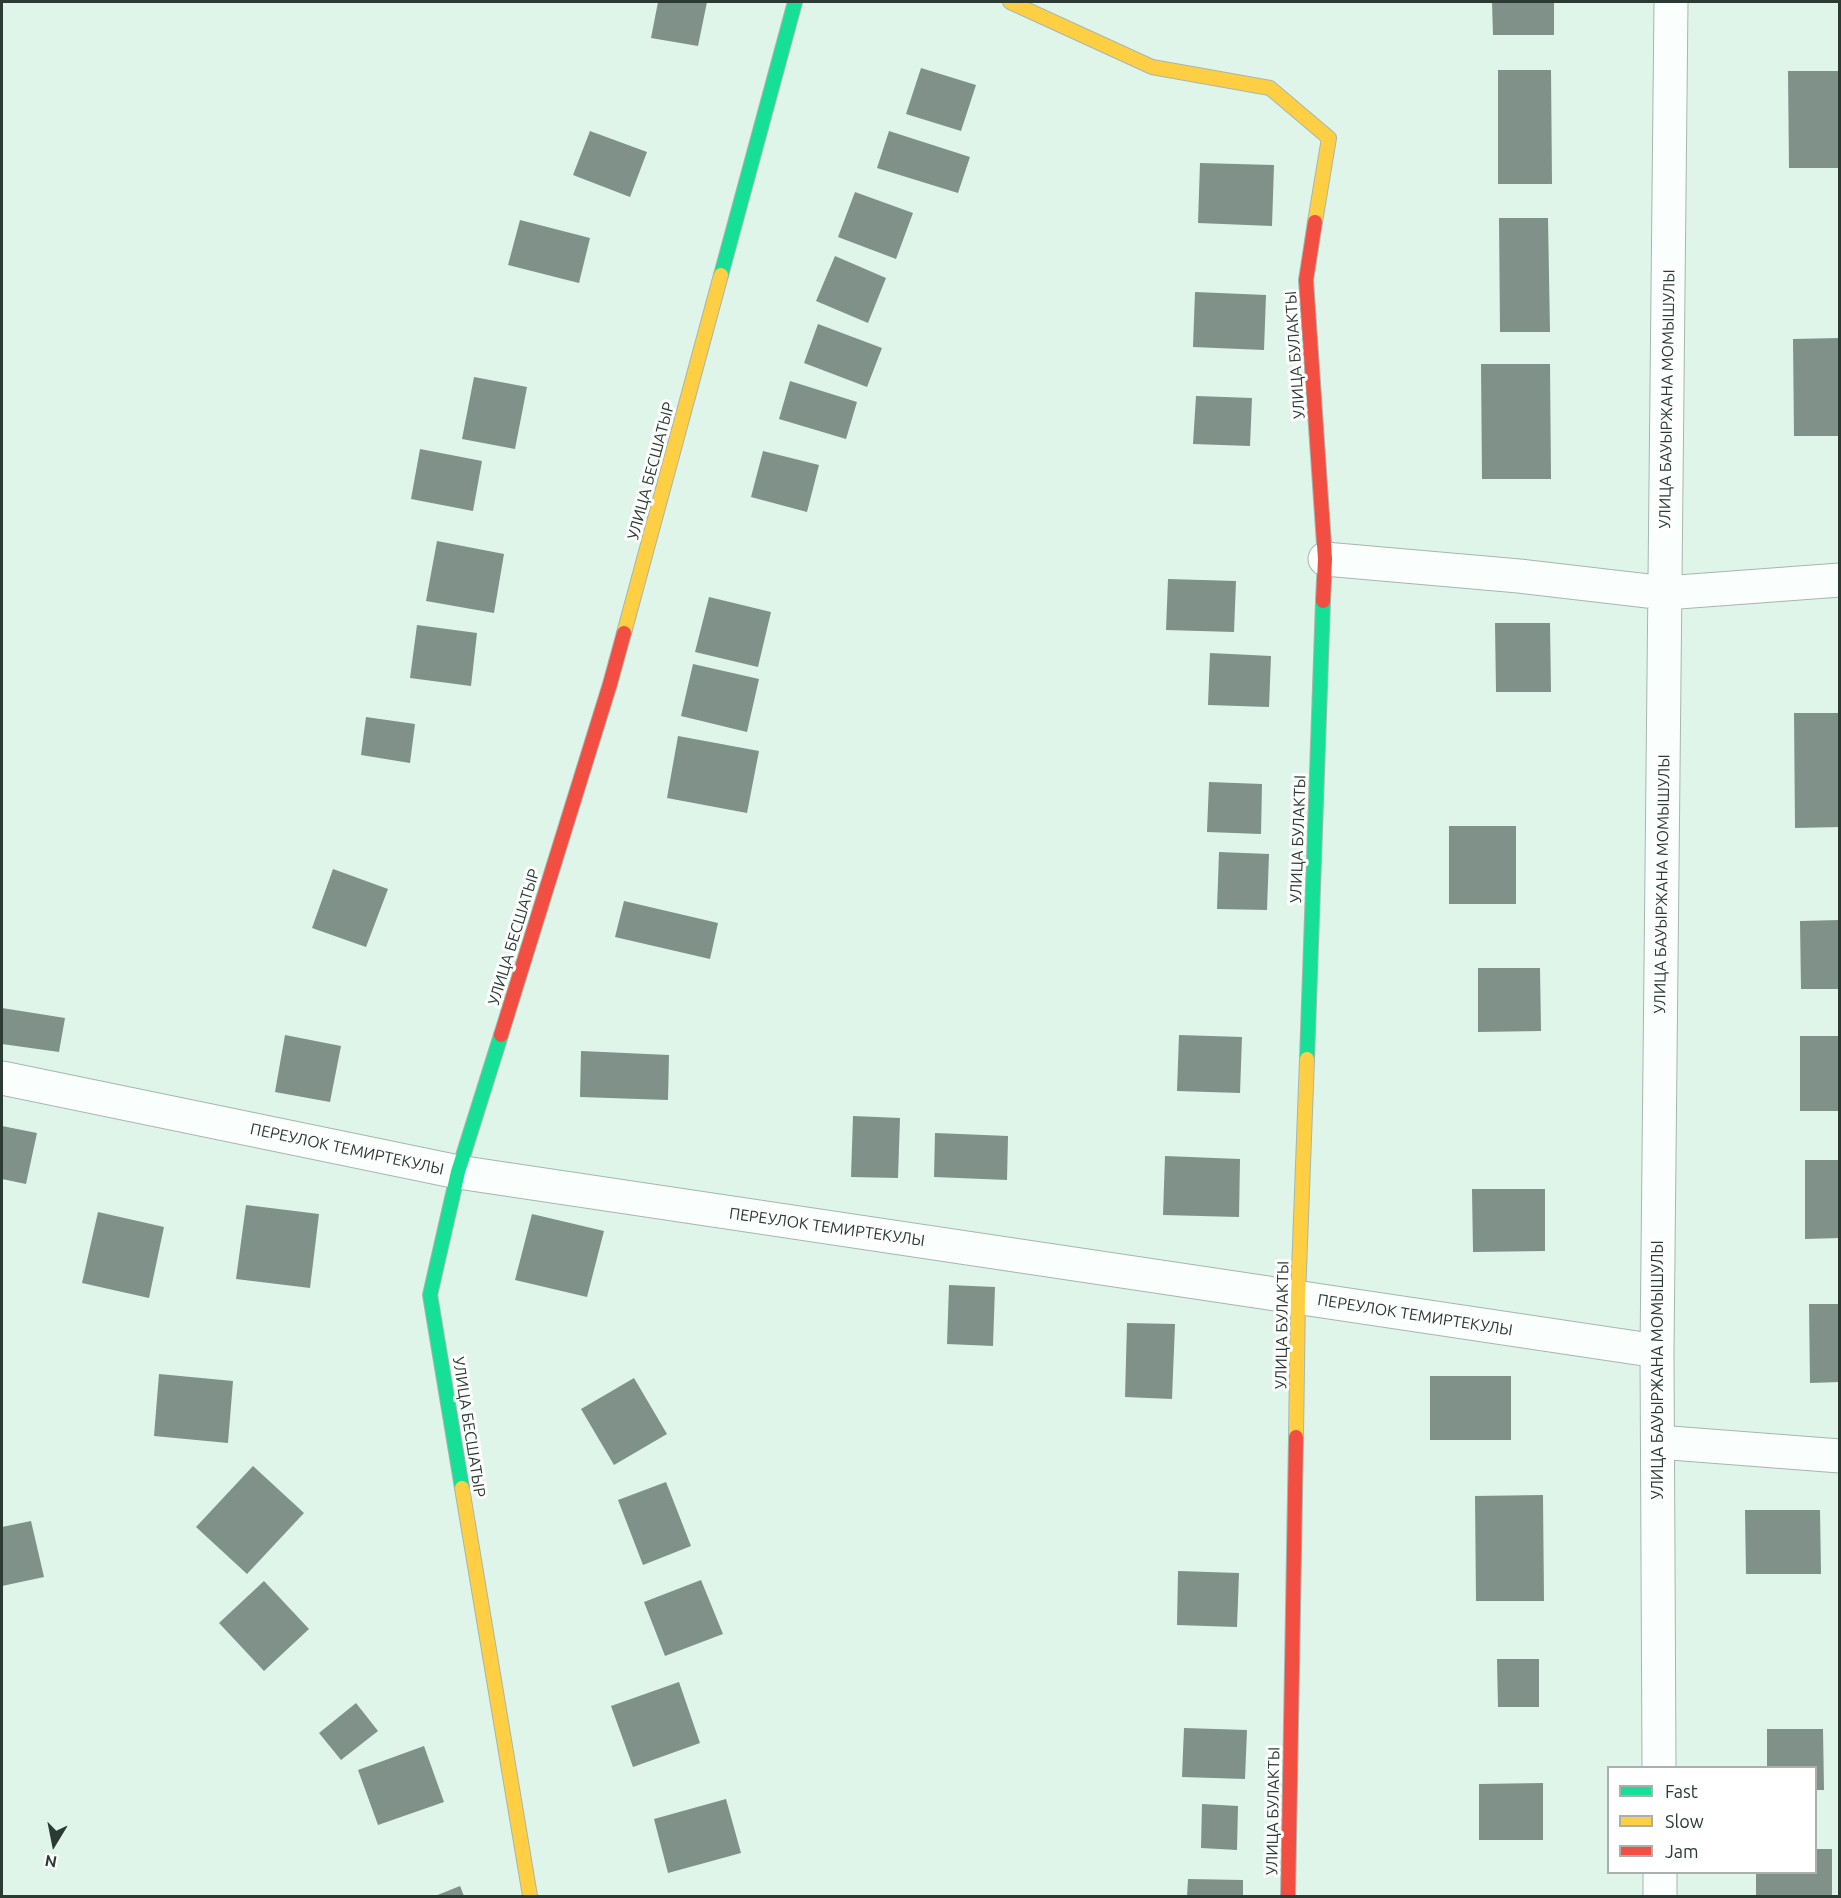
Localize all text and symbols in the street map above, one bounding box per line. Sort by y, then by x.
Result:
street label: УЛИЦА БАУЫРЖАНА МОМЫШУЛЫ [1655,269,1679,529]
street label: УЛИЦА БУЛАКТЫ [1281,290,1309,420]
street label: УЛИЦА БЕСШАТЫР [623,400,679,542]
street label: УЛИЦА БАУЫРЖАНА МОМЫШУЛЫ [1650,754,1674,1014]
street label: УЛИЦА БУЛАКТЫ [1286,775,1310,903]
street label: УЛИЦА БЕСШАТЫР [484,866,544,1008]
street label: ПЕРЕУЛОК ТЕМИРТЕКУЛЫ [248,1119,446,1179]
street label: ПЕРЕУЛОК ТЕМИРТЕКУЛЫ [728,1204,926,1250]
street label: УЛИЦА БАУЫРЖАНА МОМЫШУЛЫ [1648,1240,1668,1500]
street label: УЛИЦА БУЛАКТЫ [1271,1261,1293,1389]
street label: ПЕРЕУЛОК ТЕМИРТЕКУЛЫ [1316,1290,1514,1340]
street label: УЛИЦА БЕСШАТЫР [448,1355,490,1499]
street label: УЛИЦА БУЛАКТЫ [1262,1747,1284,1875]
legend [1607,1766,1817,1874]
text: Fast [1665,1781,1698,1801]
text: Slow [1665,1811,1704,1831]
north arrow [24,1814,84,1874]
text: Jam [1665,1841,1699,1861]
text: N [43,1852,58,1872]

